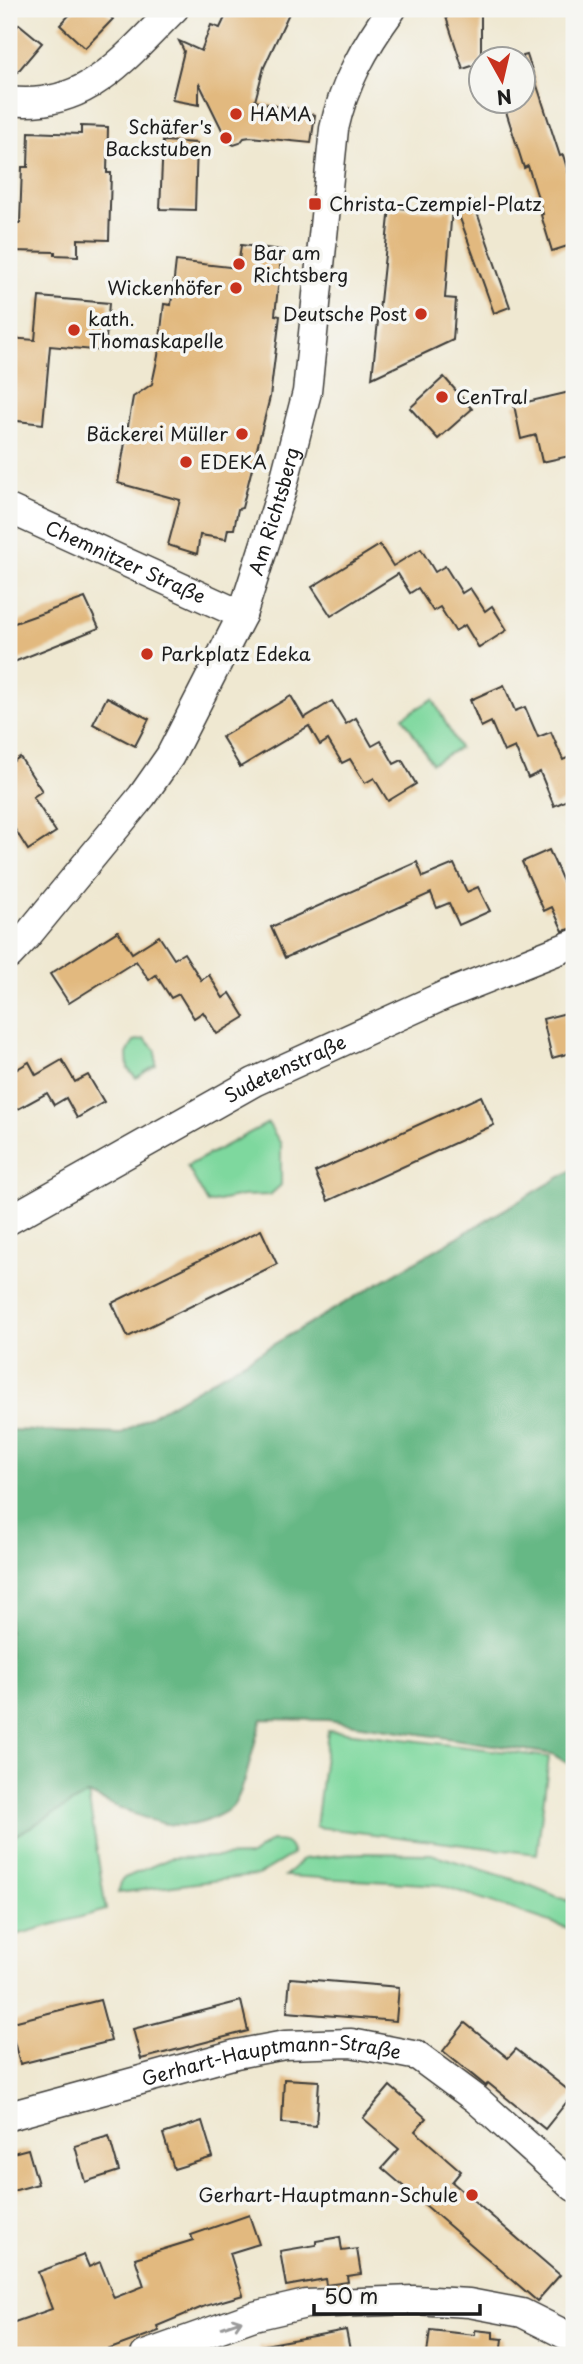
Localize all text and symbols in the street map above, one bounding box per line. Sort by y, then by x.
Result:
north arrow [468,46,538,116]
text: N [495,83,514,113]
place label: HAMA [250,99,312,127]
marker: HAMA [228,106,244,122]
place label: Schäfer's Backstuben [105,112,212,162]
marker: Schäfer's Backstuben [218,130,234,146]
place label: Christa-Czempiel-Platz [329,189,542,217]
marker: Christa-Czempiel-Platz [307,196,323,212]
place label: Bar am Richtsberg [253,238,348,288]
marker: Bar am Richtsberg [231,256,247,272]
place label: Wickenhöfer [107,273,222,301]
marker: Wickenhöfer [228,280,244,296]
place label: Deutsche Post [283,299,407,327]
place label: kath. Thomaskapelle [88,304,224,354]
marker: Deutsche Post [413,306,429,322]
marker: kath. Thomaskapelle [66,322,82,338]
place label: CenTral [456,382,528,410]
marker: CenTral [434,389,450,405]
place label: Bäckerei Müller [86,419,228,447]
marker: Bäckerei Müller [234,426,250,442]
street label: Am Richtsberg [241,444,305,579]
place label: EDEKA [200,447,267,475]
marker: EDEKA [178,454,194,470]
street label: Chemnitzer Straße [41,513,210,610]
place label: Parkplatz Edeka [161,639,311,667]
marker: Parkplatz Edeka [139,646,155,662]
street label: Sudetenstraße [219,1027,350,1109]
street label: Gerhart-Hauptmann-Straße [138,2028,404,2092]
place label: Gerhart-Hauptmann-Schule [198,2180,458,2208]
marker: Gerhart-Hauptmann-Schule [464,2187,480,2203]
scale bar [314,2273,480,2317]
text: 50 m [324,2279,378,2311]
one-way arrow [221,2317,243,2329]

